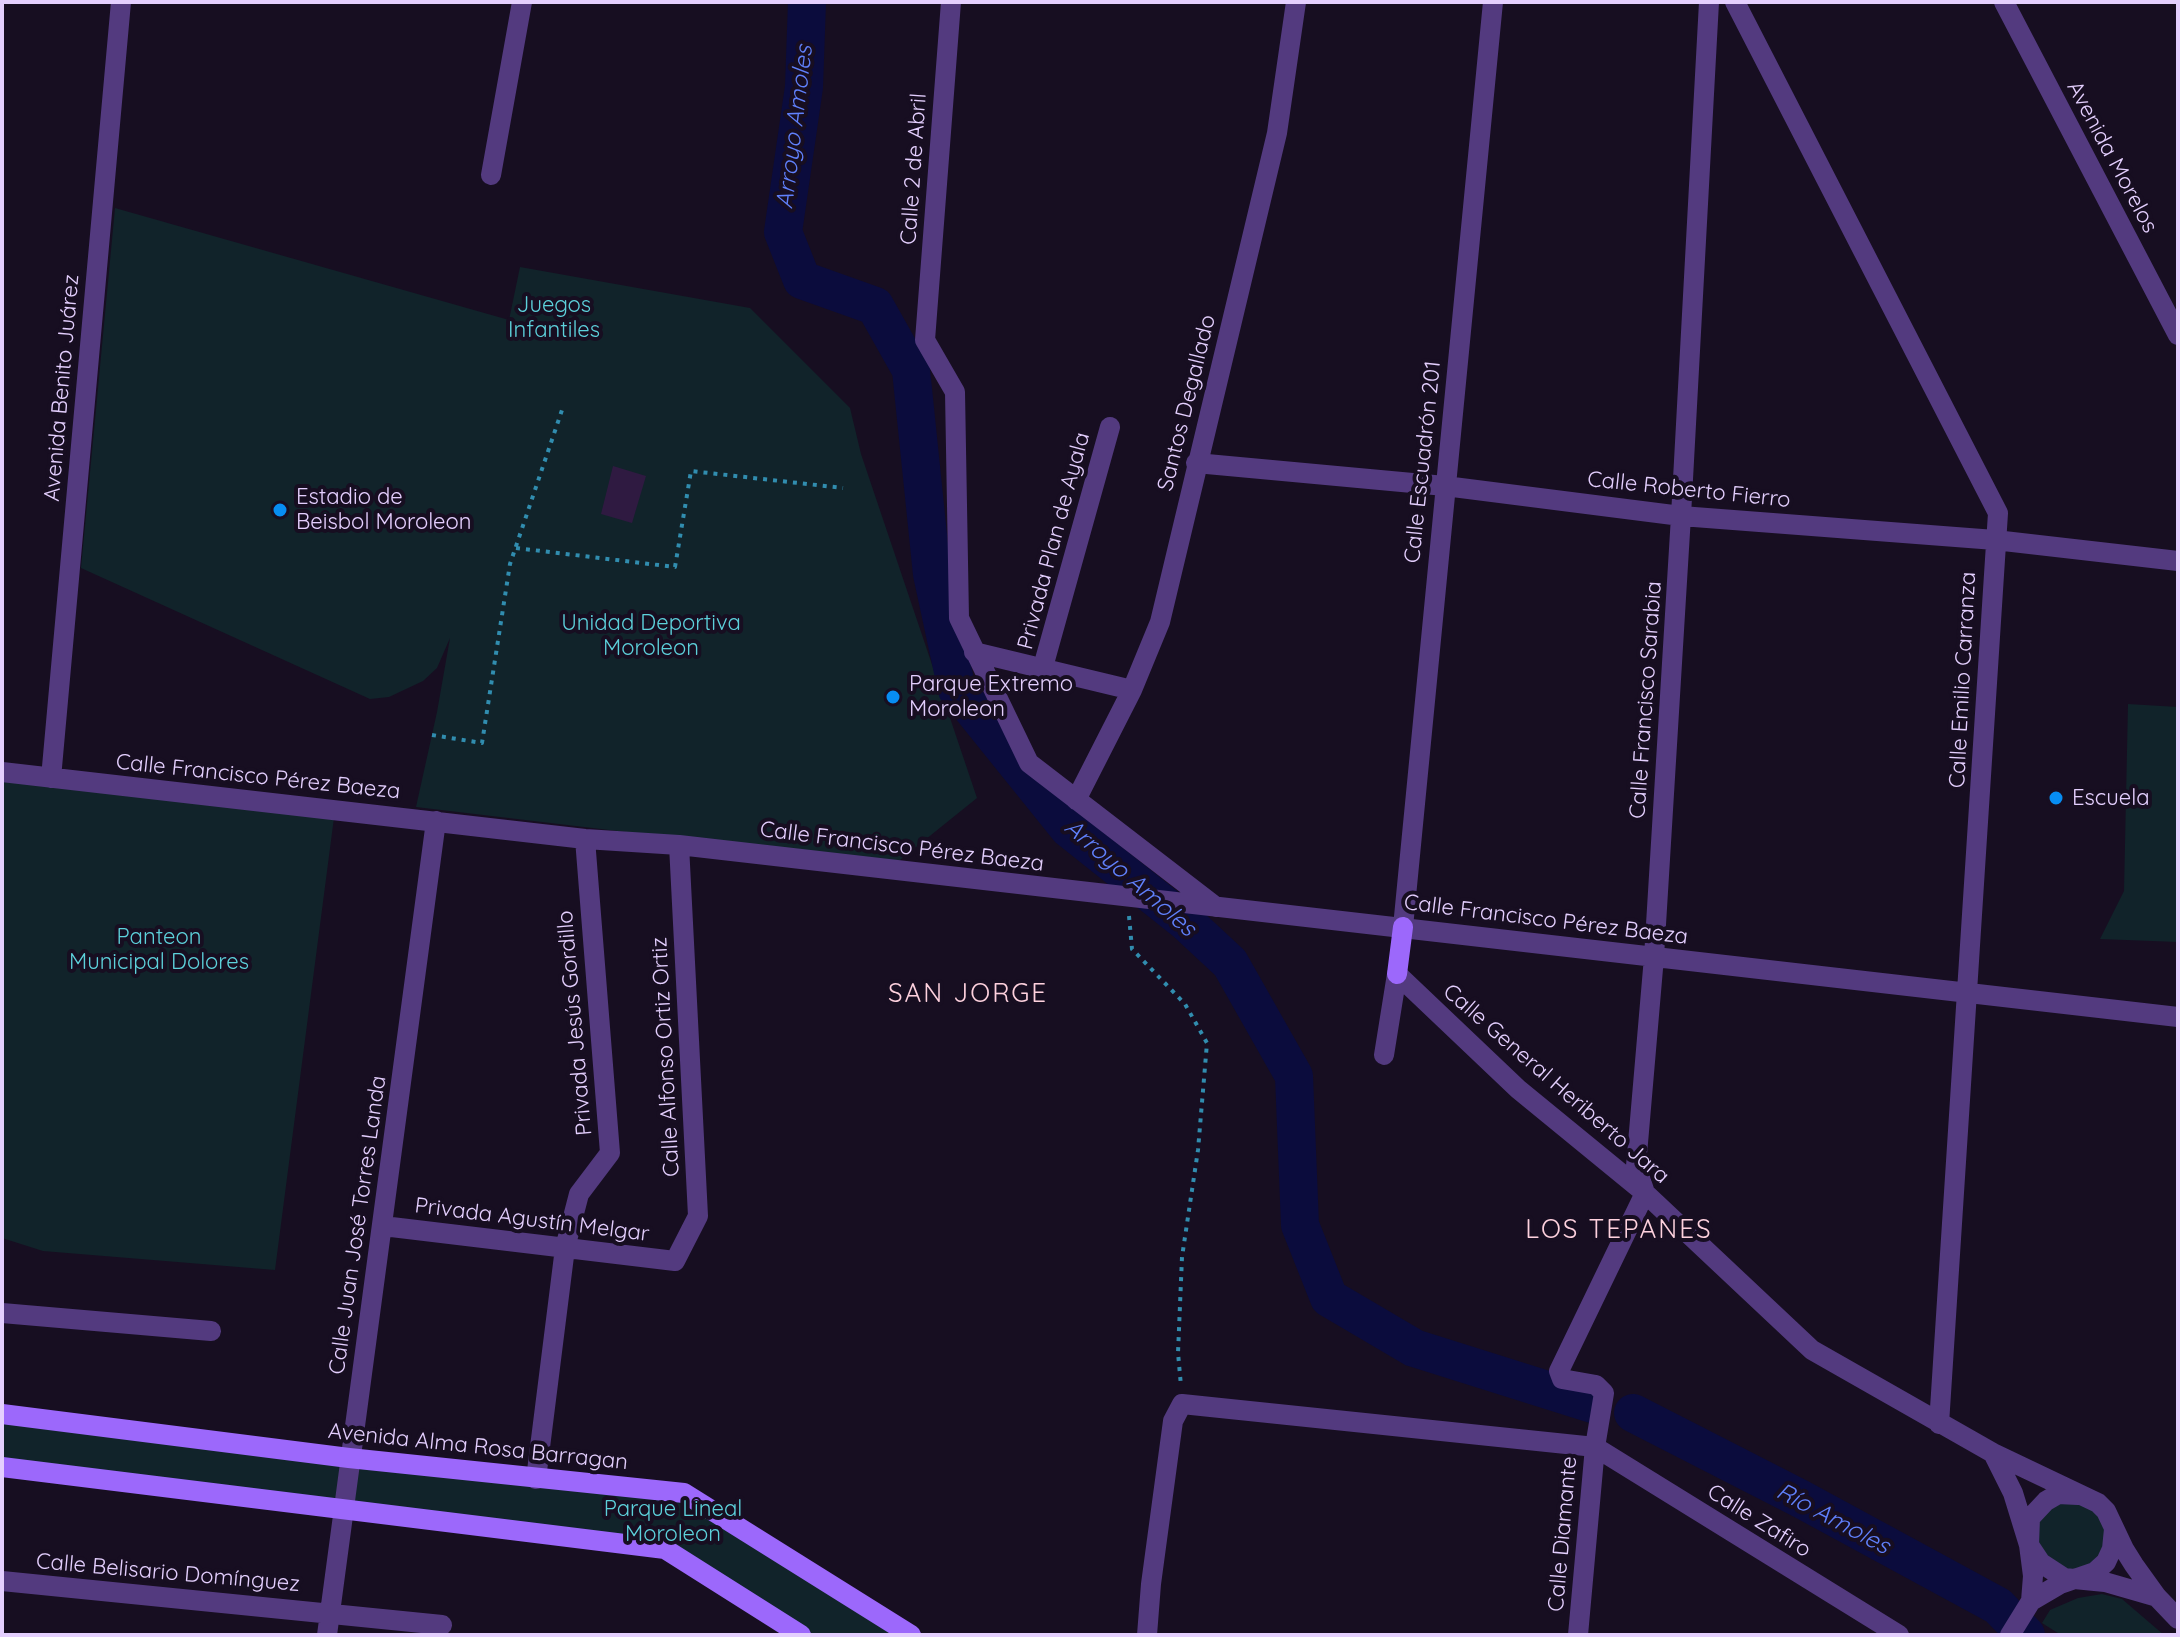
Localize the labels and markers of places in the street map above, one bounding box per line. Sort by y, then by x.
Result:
place label: Estadio de Beisbol Moroleon [296,484,471,536]
marker: Estadio de Beisbol Moroleon [271,501,289,519]
place label: Parque Extremo Moroleon [909,671,1073,722]
marker: Parque Extremo Moroleon [884,688,902,706]
place label: Escuela [2072,785,2150,811]
marker: Escuela [2047,789,2065,807]

